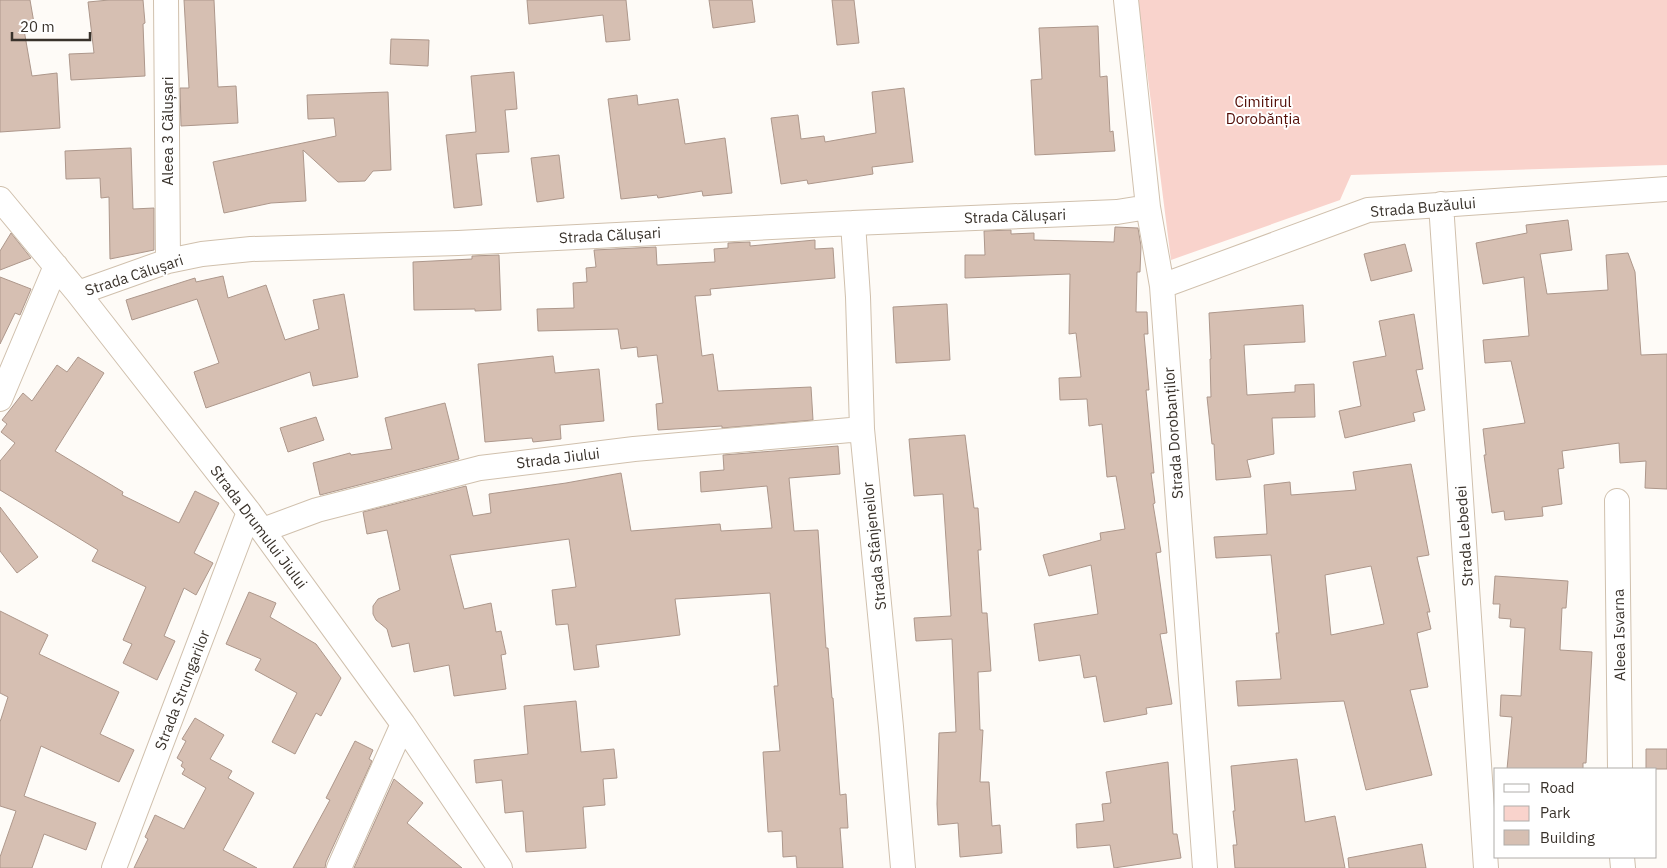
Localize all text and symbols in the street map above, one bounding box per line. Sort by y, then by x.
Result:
scale bar [12,10,90,42]
text: 20 m [20,17,55,36]
street label: Aleea 3 Călușari [158,77,177,185]
park label: Cimitirul Dorobănția [1226,92,1300,128]
street label: Strada Buzăului [1369,193,1477,221]
street label: Strada Călușari [964,205,1066,227]
street label: Strada Călușari [558,223,662,247]
street label: Strada Călușari [82,250,186,300]
street label: Strada Dorobanților [1159,366,1187,500]
street label: Strada Jiului [515,443,601,473]
street label: Strada Drumului Jiului [206,462,312,592]
street label: Strada Stânjeneilor [858,481,890,611]
street label: Strada Lebedei [1451,485,1477,587]
street label: Aleea Isvarna [1609,589,1629,681]
street label: Strada Strungarilor [150,627,214,753]
legend [1494,768,1657,858]
text: Road [1540,778,1575,797]
text: Park [1540,803,1570,822]
text: Building [1540,828,1595,847]

